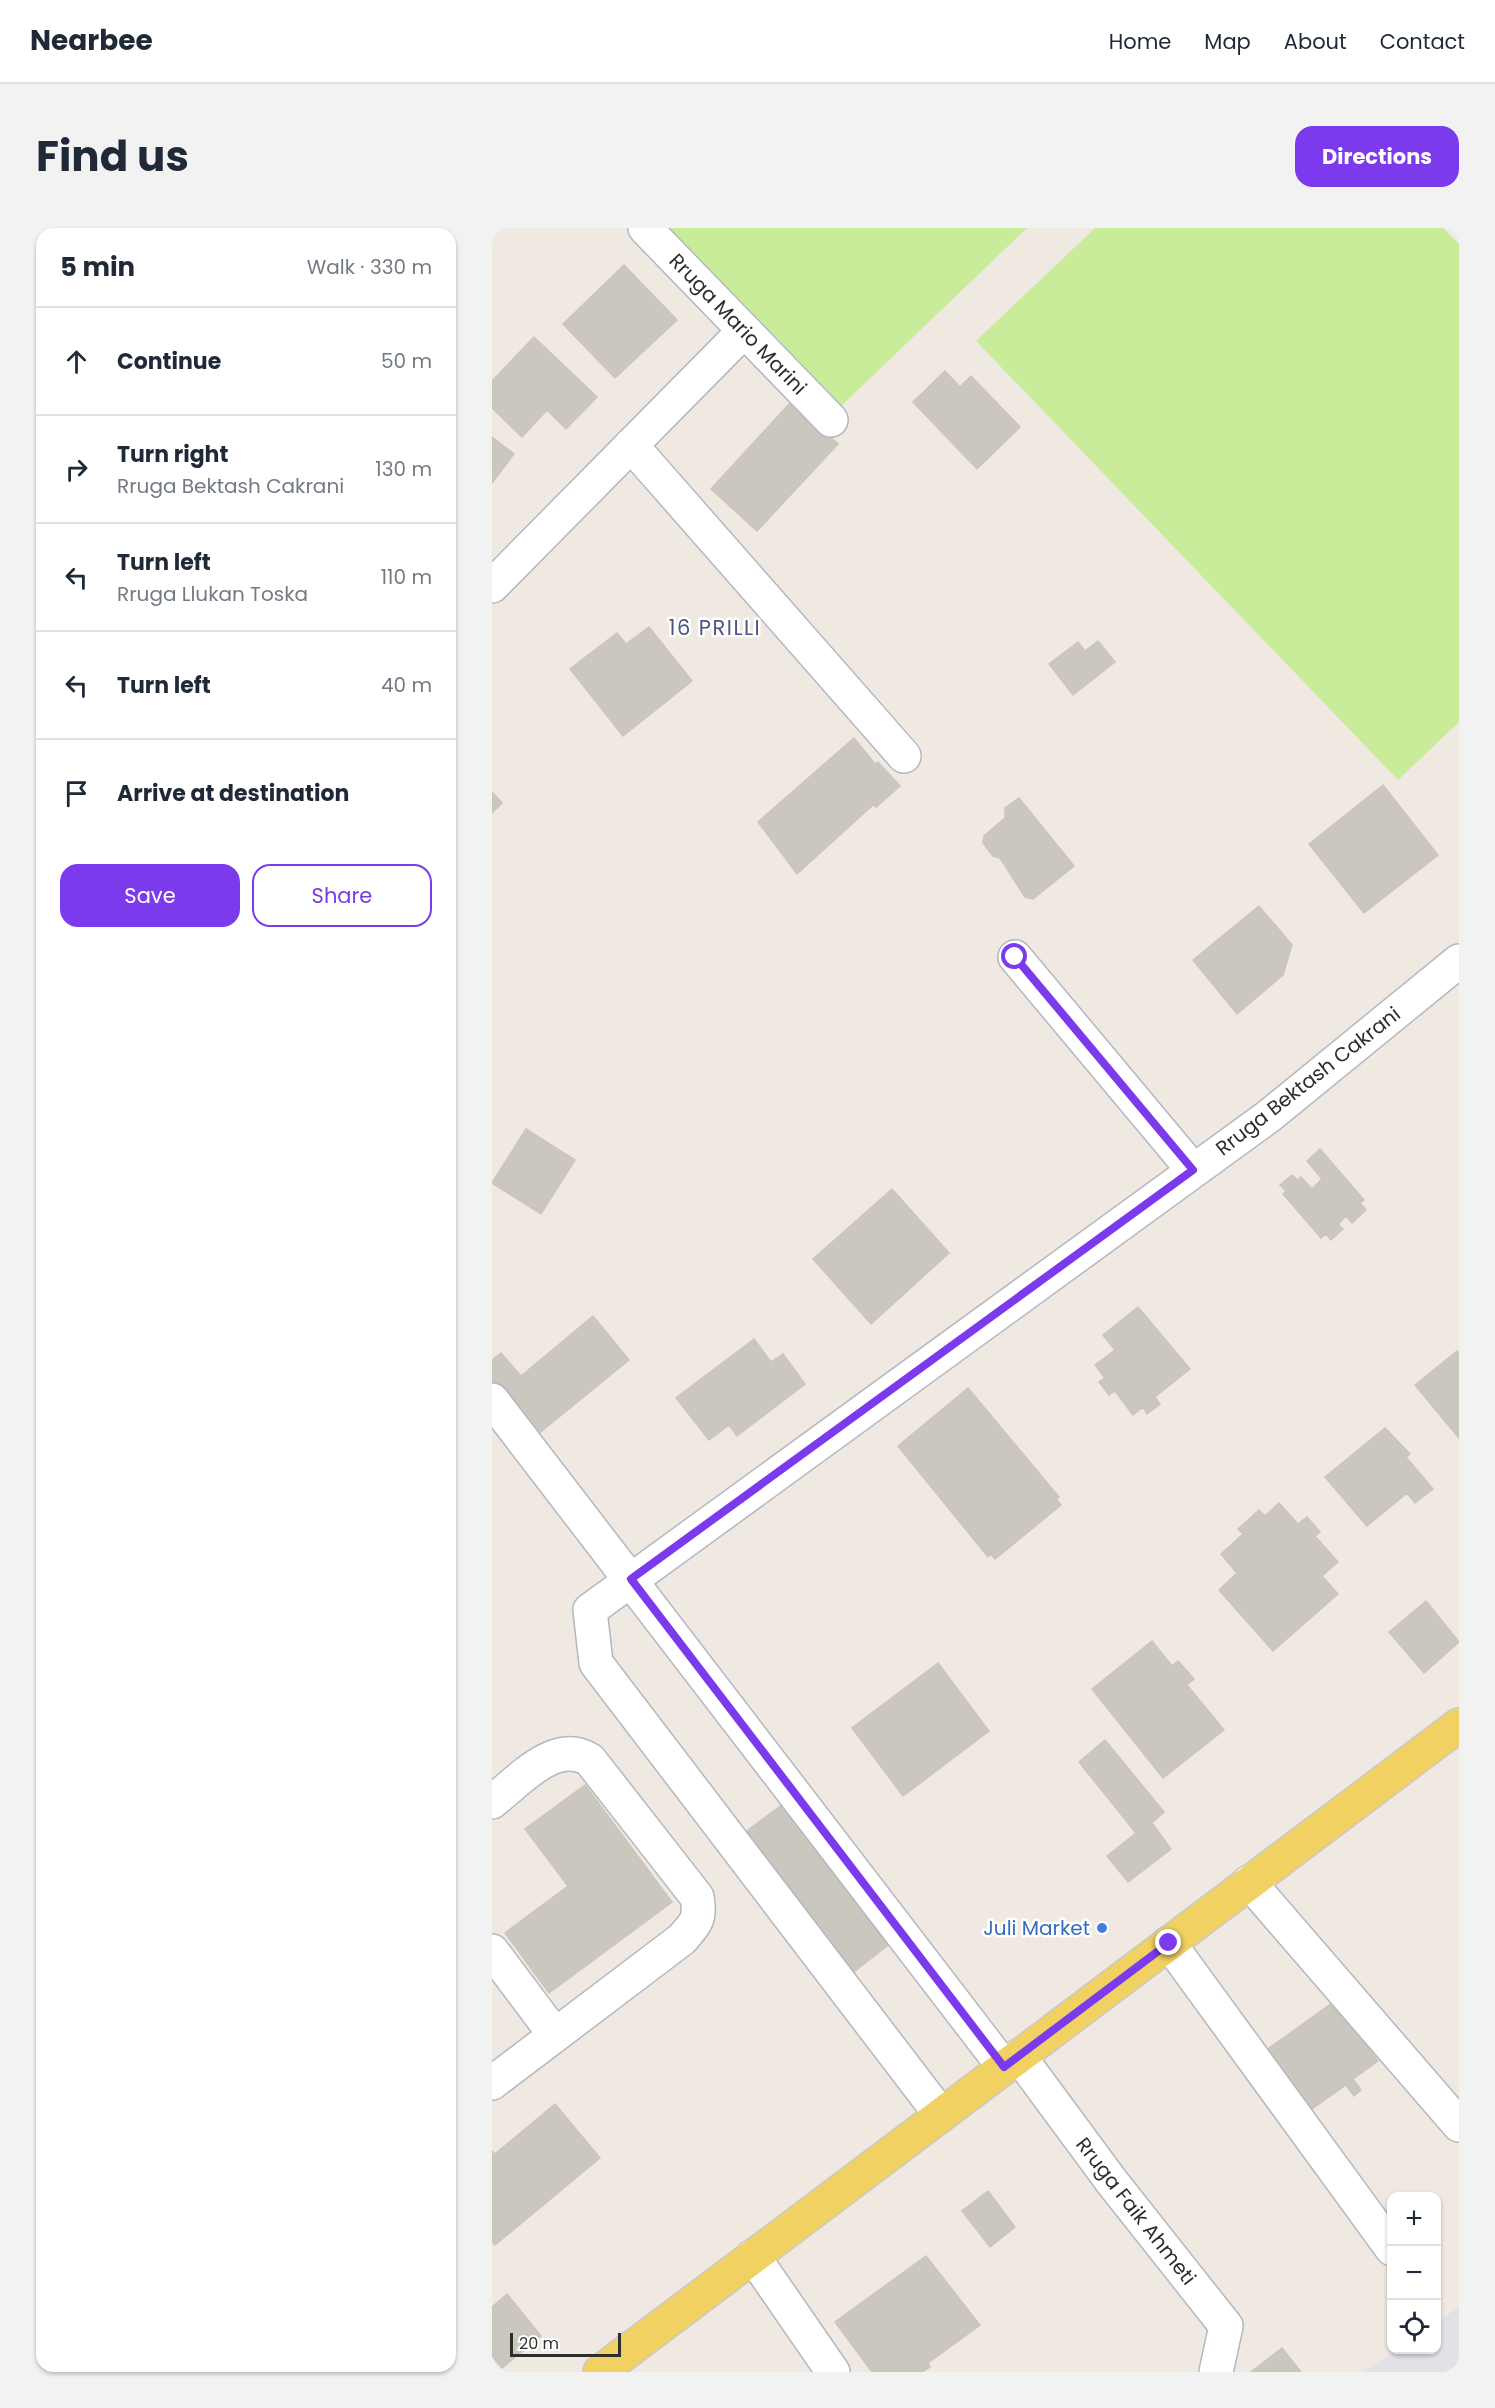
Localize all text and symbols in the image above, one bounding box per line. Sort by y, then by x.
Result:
text: Nearbee [30,21,153,60]
text: Home [1109,27,1171,56]
text: Map [1204,27,1251,56]
text: About [1284,27,1347,56]
text: Contact [1380,27,1465,56]
button: Directions [1295,126,1459,187]
text: Find us [36,127,189,186]
street label: Rruga Mario Marini [663,247,813,401]
text: 5 min [60,249,135,285]
text: Walk · 330 m [307,253,432,281]
icon: ahead [60,345,93,378]
text: Continue [117,346,221,377]
text: 50 m [381,347,432,375]
text: Turn right [117,439,228,470]
icon: right [60,453,93,486]
text: 130 m [375,455,432,483]
text: Rruga Bektash Cakrani [117,472,344,500]
text: Turn left [117,547,211,578]
icon: left [60,561,93,594]
text: 110 m [381,563,432,591]
text: Rruga Llukan Toska [117,580,308,608]
district label: 16 PRILLI [669,613,761,642]
icon: left [60,669,93,702]
text: Turn left [117,670,211,701]
text: 40 m [381,671,432,699]
icon: arrive [60,777,93,810]
text: Arrive at destination [117,778,349,809]
button: Save [60,864,240,927]
button: Share [252,864,432,927]
route start [1001,943,1027,969]
street label: Rruga Bektash Cakrani [1210,1000,1406,1162]
place label: Juli Market [983,1914,1090,1942]
marker: Juli Market [1095,1921,1109,1935]
route end [1155,1929,1181,1955]
street label: Rruga Faik Ahmeti [1069,2131,1203,2291]
map controls [1387,2192,1441,2354]
button: + [1387,2192,1441,2246]
button: − [1387,2246,1441,2300]
button: locate [1387,2300,1441,2354]
scale bar [510,2330,621,2358]
text: 20 m [519,2332,559,2355]

